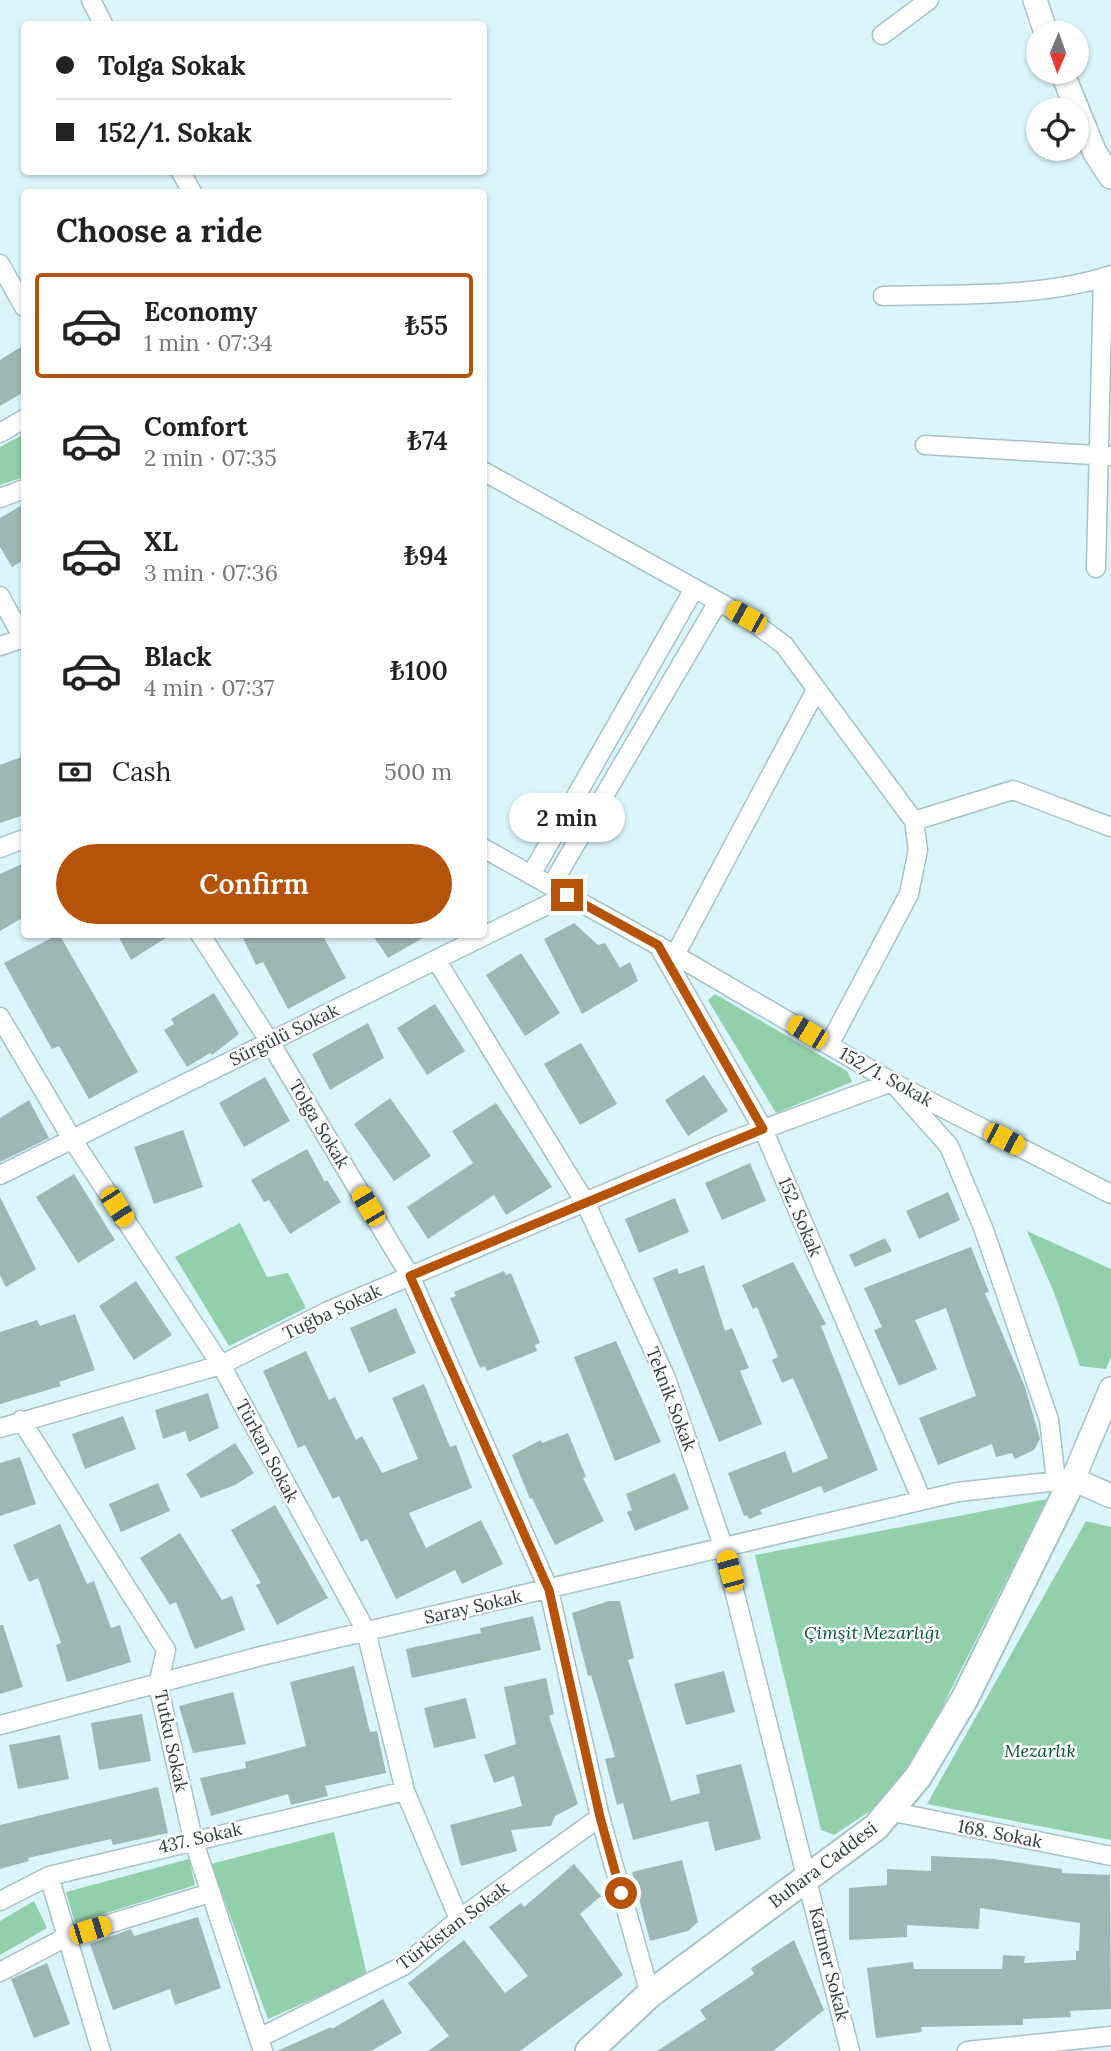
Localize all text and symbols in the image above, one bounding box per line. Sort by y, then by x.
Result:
north arrow [1026,21,1088,84]
map controls [1026,21,1089,161]
text: Tolga Sokak [98,49,246,82]
button: locate [1026,98,1089,161]
text: 152/1. Sokak [98,116,252,149]
text: Choose a ride [56,210,263,251]
icon: car [60,294,123,357]
text: Economy [144,295,257,328]
text: ₺55 [405,309,448,342]
text: 1 min · 07:34 [144,328,273,357]
icon: car [60,409,123,472]
text: Comfort [144,410,248,443]
text: ₺74 [407,424,448,457]
text: 2 min · 07:35 [144,443,277,472]
icon: car [60,524,123,587]
text: XL [144,525,178,558]
text: ₺94 [404,539,448,572]
text: 3 min · 07:36 [144,558,278,587]
car [723,598,770,636]
icon: car [60,639,123,702]
text: Black [144,640,212,673]
text: ₺100 [390,654,448,687]
text: 4 min · 07:37 [144,673,274,702]
icon: cash [56,753,94,791]
text: Cash [112,755,171,788]
text: 500 m [384,757,452,786]
callout: 2 min [509,794,625,842]
text: 2 min [537,803,597,832]
button: Confirm [56,844,452,924]
route end [551,879,583,911]
street label: Sürgülü Sokak [225,998,343,1071]
car [784,1012,831,1052]
street label: 152/1. Sokak [836,1042,937,1112]
street label: Tolga Sokak [284,1075,355,1173]
car [981,1120,1028,1158]
street label: 152. Sokak [773,1173,828,1261]
car [349,1183,388,1229]
car [97,1184,138,1230]
street label: Tuğba Sokak [279,1279,385,1344]
street label: Teknik Sokak [641,1343,702,1455]
street label: Türkan Sokak [231,1395,304,1507]
car [715,1548,746,1594]
street label: Saray Sokak [422,1584,524,1629]
park label: Çimşit Mezarlığı [804,1621,940,1644]
street label: Tutku Sokak [149,1688,194,1794]
park label: Mezarlık [1004,1739,1076,1762]
street label: 168. Sokak [956,1814,1045,1853]
street label: Buhara Caddesi [764,1816,882,1913]
street label: 437. Sokak [156,1817,244,1858]
street label: Türkistan Sokak [392,1876,513,1975]
route start [605,1877,637,1909]
street label: Katmer Sokak [804,1905,855,2023]
car [67,1914,114,1946]

